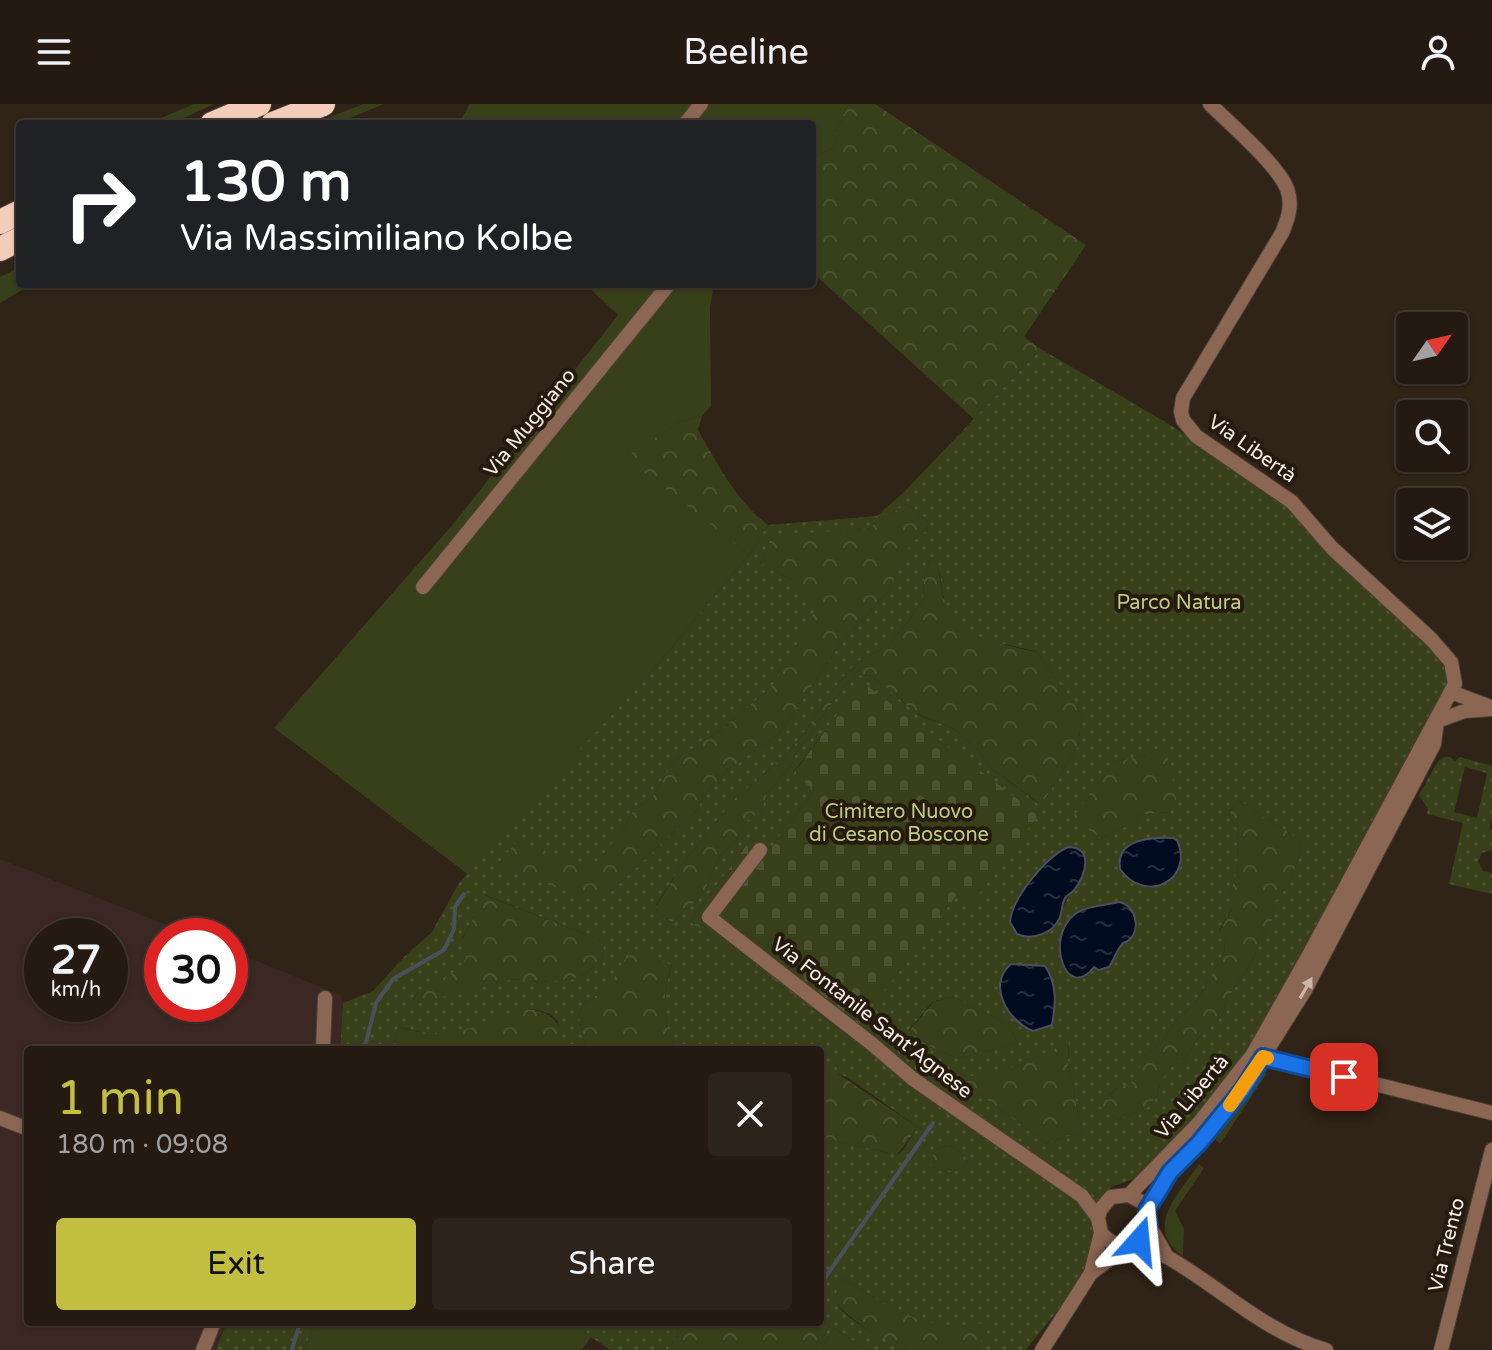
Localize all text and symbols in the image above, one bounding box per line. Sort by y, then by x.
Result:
icon: menu [32,30,76,74]
icon: person [1416,30,1460,74]
text: Beeline [683,31,809,74]
text: 130 m [180,149,351,216]
icon: right [48,152,152,256]
text: Via Massimiliano Kolbe [180,217,573,260]
north arrow [1396,312,1468,384]
map controls [1396,312,1468,560]
street label: Via Muggiano [479,364,581,482]
button: search [1396,400,1468,472]
street label: Via Libertà [1203,410,1301,488]
button: layers [1396,488,1468,560]
park label: Parco Natura [1116,591,1242,615]
park label: Cimitero Nuovo di Cesano Boscone [809,800,989,847]
speed limit sign: 30 [144,918,248,1022]
street label: Via Fontanile Sant'Agnese [767,932,977,1104]
text: 27 [51,936,101,984]
one-way arrow [1299,977,1313,999]
text: km/h [51,978,101,1002]
pin [1310,1043,1378,1111]
street label: Via Libertà [1150,1050,1234,1144]
icon: arrive [1322,1055,1366,1099]
text: 1 min [56,1070,184,1128]
button: close [708,1072,792,1156]
text: 180 m · 09:08 [56,1129,228,1160]
street label: Via Trento [1424,1195,1470,1295]
position arrow [1097,1199,1181,1283]
button: Exit [56,1218,416,1310]
button: Share [432,1218,792,1310]

